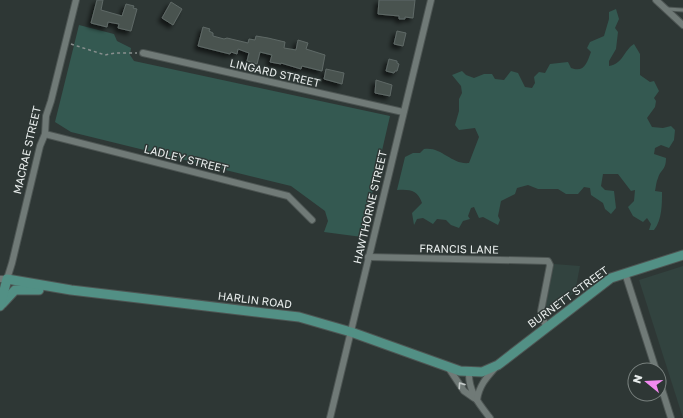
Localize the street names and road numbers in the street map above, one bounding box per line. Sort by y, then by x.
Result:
street label: LINGARD STREET [229,56,322,89]
street label: MACRAE STREET [10,104,43,195]
street label: LADLEY STREET [143,142,230,175]
street label: HAWTHORNE STREET [350,149,389,265]
street label: FRANCIS LANE [419,241,499,256]
street label: BURNETT STREET [525,263,611,330]
street label: HARLIN ROAD [217,289,293,311]

